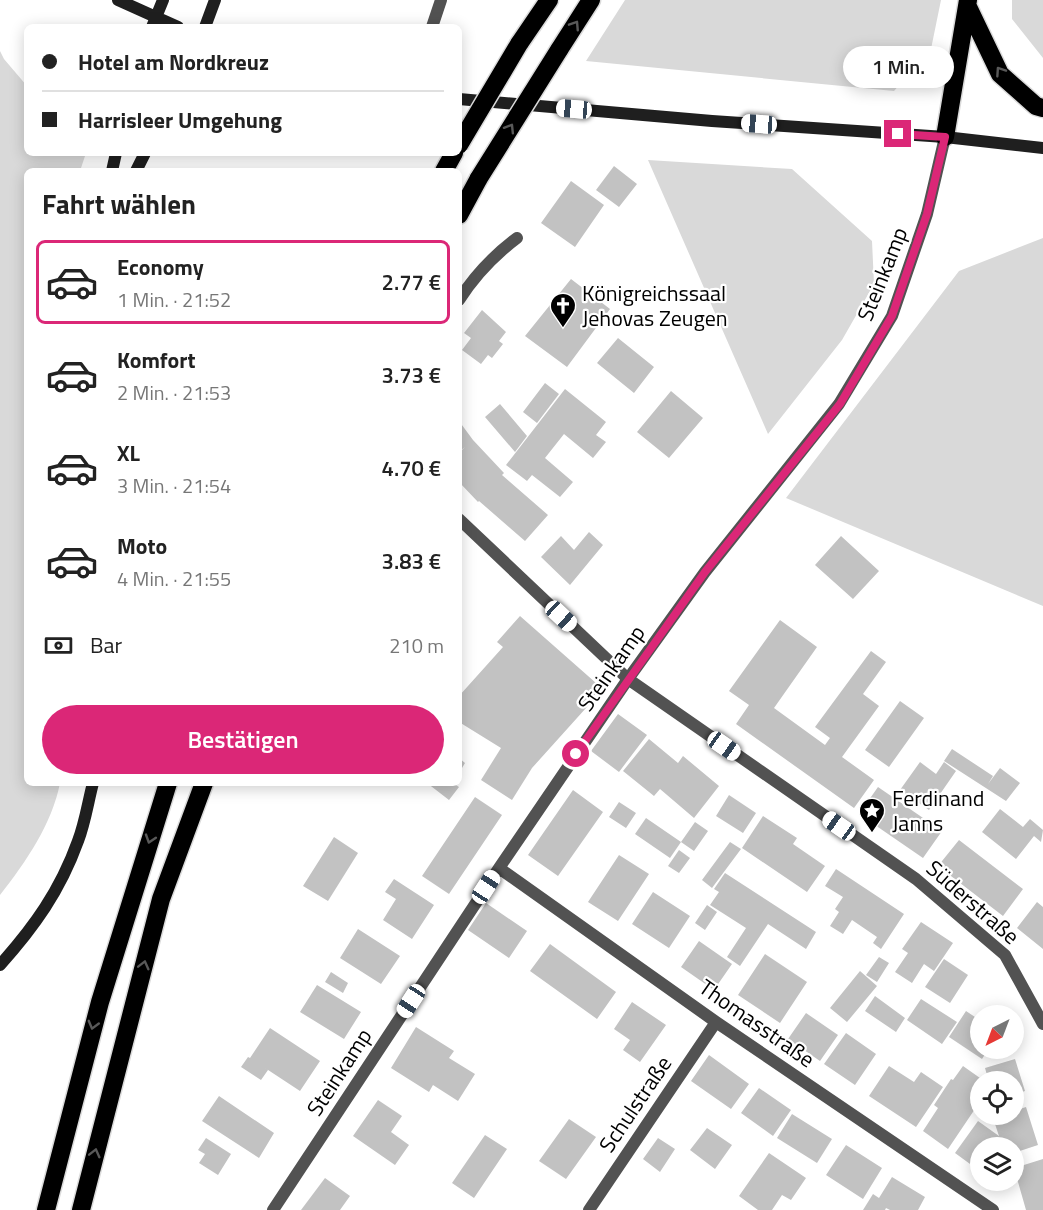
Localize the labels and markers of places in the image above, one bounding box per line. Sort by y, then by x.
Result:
place label: Königreichssaal Jehovas Zeugen [582,276,728,335]
church icon: Königreichssaal Jehovas Zeugen [548,291,578,329]
place label: Ferdinand Janns [892,781,984,840]
place icon: Ferdinand Janns [857,796,887,834]

